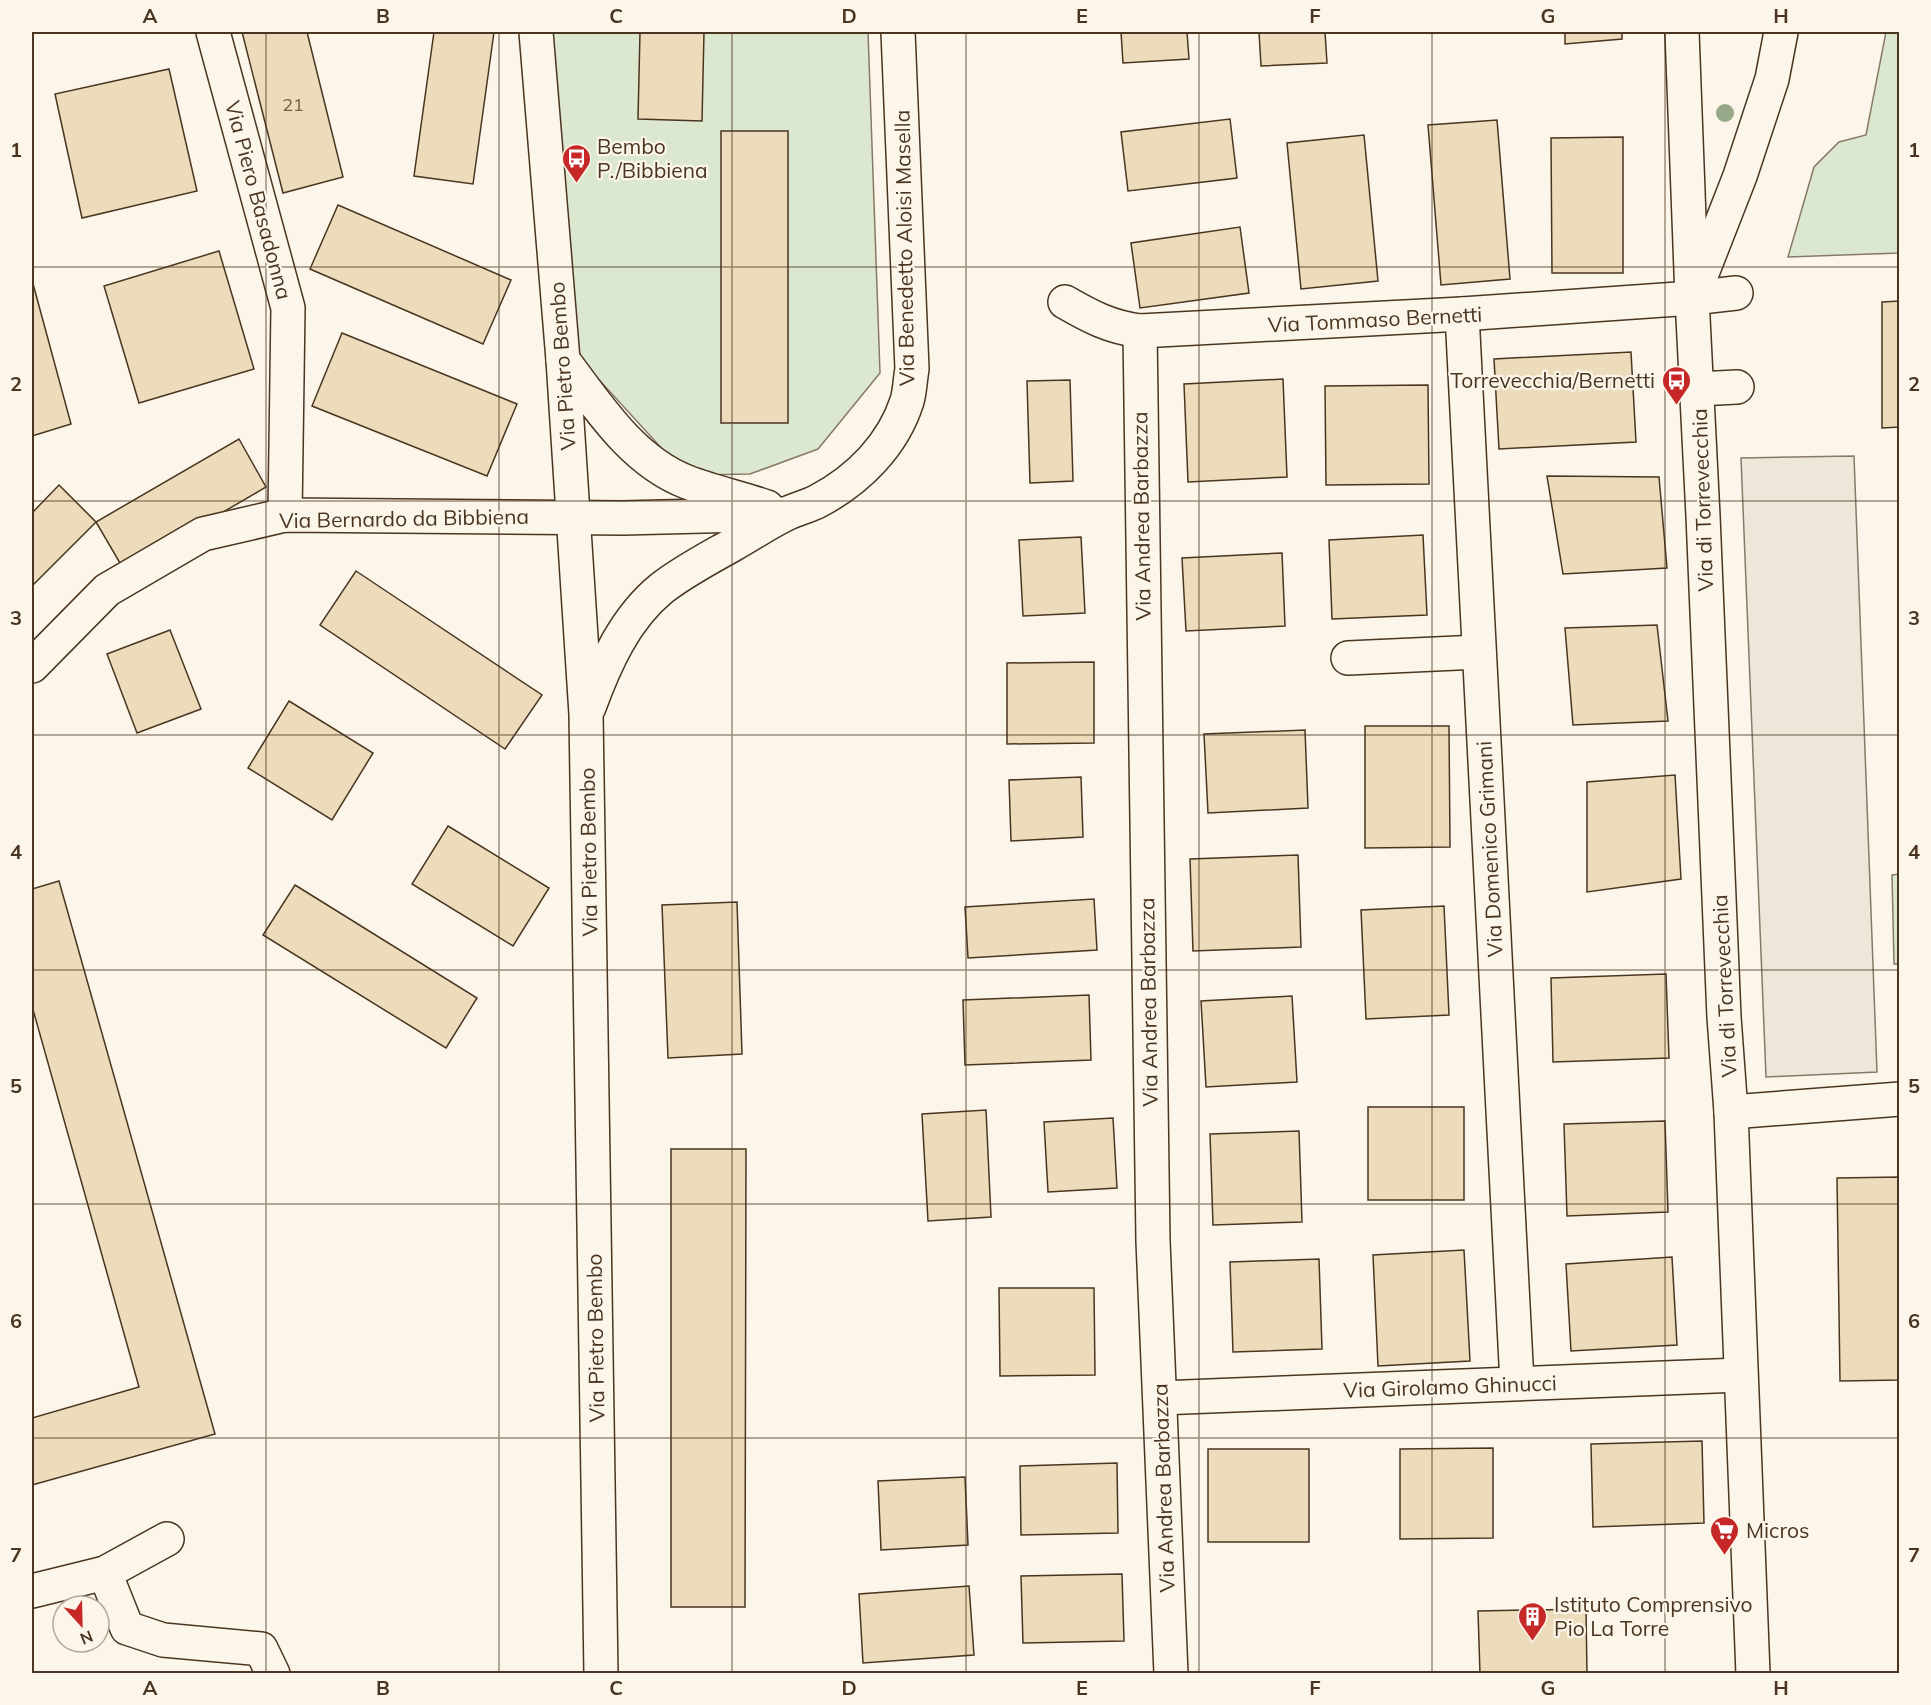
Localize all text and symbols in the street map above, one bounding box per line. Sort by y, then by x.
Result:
text: A [143,3,158,28]
text: B [376,3,390,28]
text: C [609,3,623,28]
text: D [841,3,857,28]
text: E [1076,3,1088,28]
text: F [1309,3,1321,28]
text: G [1541,3,1555,28]
text: H [1773,3,1789,28]
house number: 21 [282,93,304,116]
street label: Via Piero Basadonna [220,98,298,302]
street label: Via Benedetto Aloisi Masella [889,110,919,386]
place label: Bembo P./Bibbiena [597,133,708,183]
text: 1 [10,137,22,162]
text: 1 [1908,137,1920,162]
bus stop icon: Bembo P./Bibbiena [560,142,592,184]
street label: Via Pietro Bembo [543,281,581,451]
street label: Via Tommaso Bernetti [1267,300,1483,338]
bus stop icon: Torrevecchia/Bernetti [1660,364,1692,406]
place label: Torrevecchia/Bernetti [1450,367,1655,393]
text: 2 [10,371,22,396]
text: 2 [1908,371,1920,396]
street label: Via di Torrevecchia [1686,408,1718,592]
street label: Via Andrea Barbazza [1126,411,1156,621]
street label: Via Bernardo da Bibbiena [279,503,529,533]
text: 3 [10,605,22,630]
text: 3 [1908,605,1920,630]
street label: Via Domenico Grimani [1470,740,1508,958]
street label: Via Pietro Bembo [574,767,602,937]
text: 4 [10,839,22,864]
text: 4 [1908,839,1920,864]
street label: Via di Torrevecchia [1706,894,1742,1078]
street label: Via Andrea Barbazza [1133,897,1163,1107]
text: 5 [10,1073,22,1098]
text: 5 [1908,1073,1920,1098]
street label: Via Pietro Bembo [581,1253,609,1423]
text: 6 [10,1308,22,1333]
text: 6 [1908,1308,1920,1333]
street label: Via Girolamo Ghinucci [1343,1369,1557,1403]
street label: Via Andrea Barbazza [1146,1383,1180,1593]
supermarket icon: Micros [1709,1514,1741,1556]
place label: Micros [1746,1517,1809,1543]
text: 7 [10,1542,22,1567]
text: 7 [1908,1542,1920,1567]
place label: Istituto Comprensivo Pio La Torre [1554,1591,1753,1641]
north arrow [51,1594,111,1654]
building icon: Istituto Comprensivo Pio La Torre [1517,1600,1549,1642]
text: N [77,1626,96,1649]
text: A [143,1675,158,1700]
text: B [376,1675,390,1700]
text: C [609,1675,623,1700]
text: D [841,1675,857,1700]
text: E [1076,1675,1088,1700]
text: F [1309,1675,1321,1700]
text: G [1541,1675,1555,1700]
text: H [1773,1675,1789,1700]

